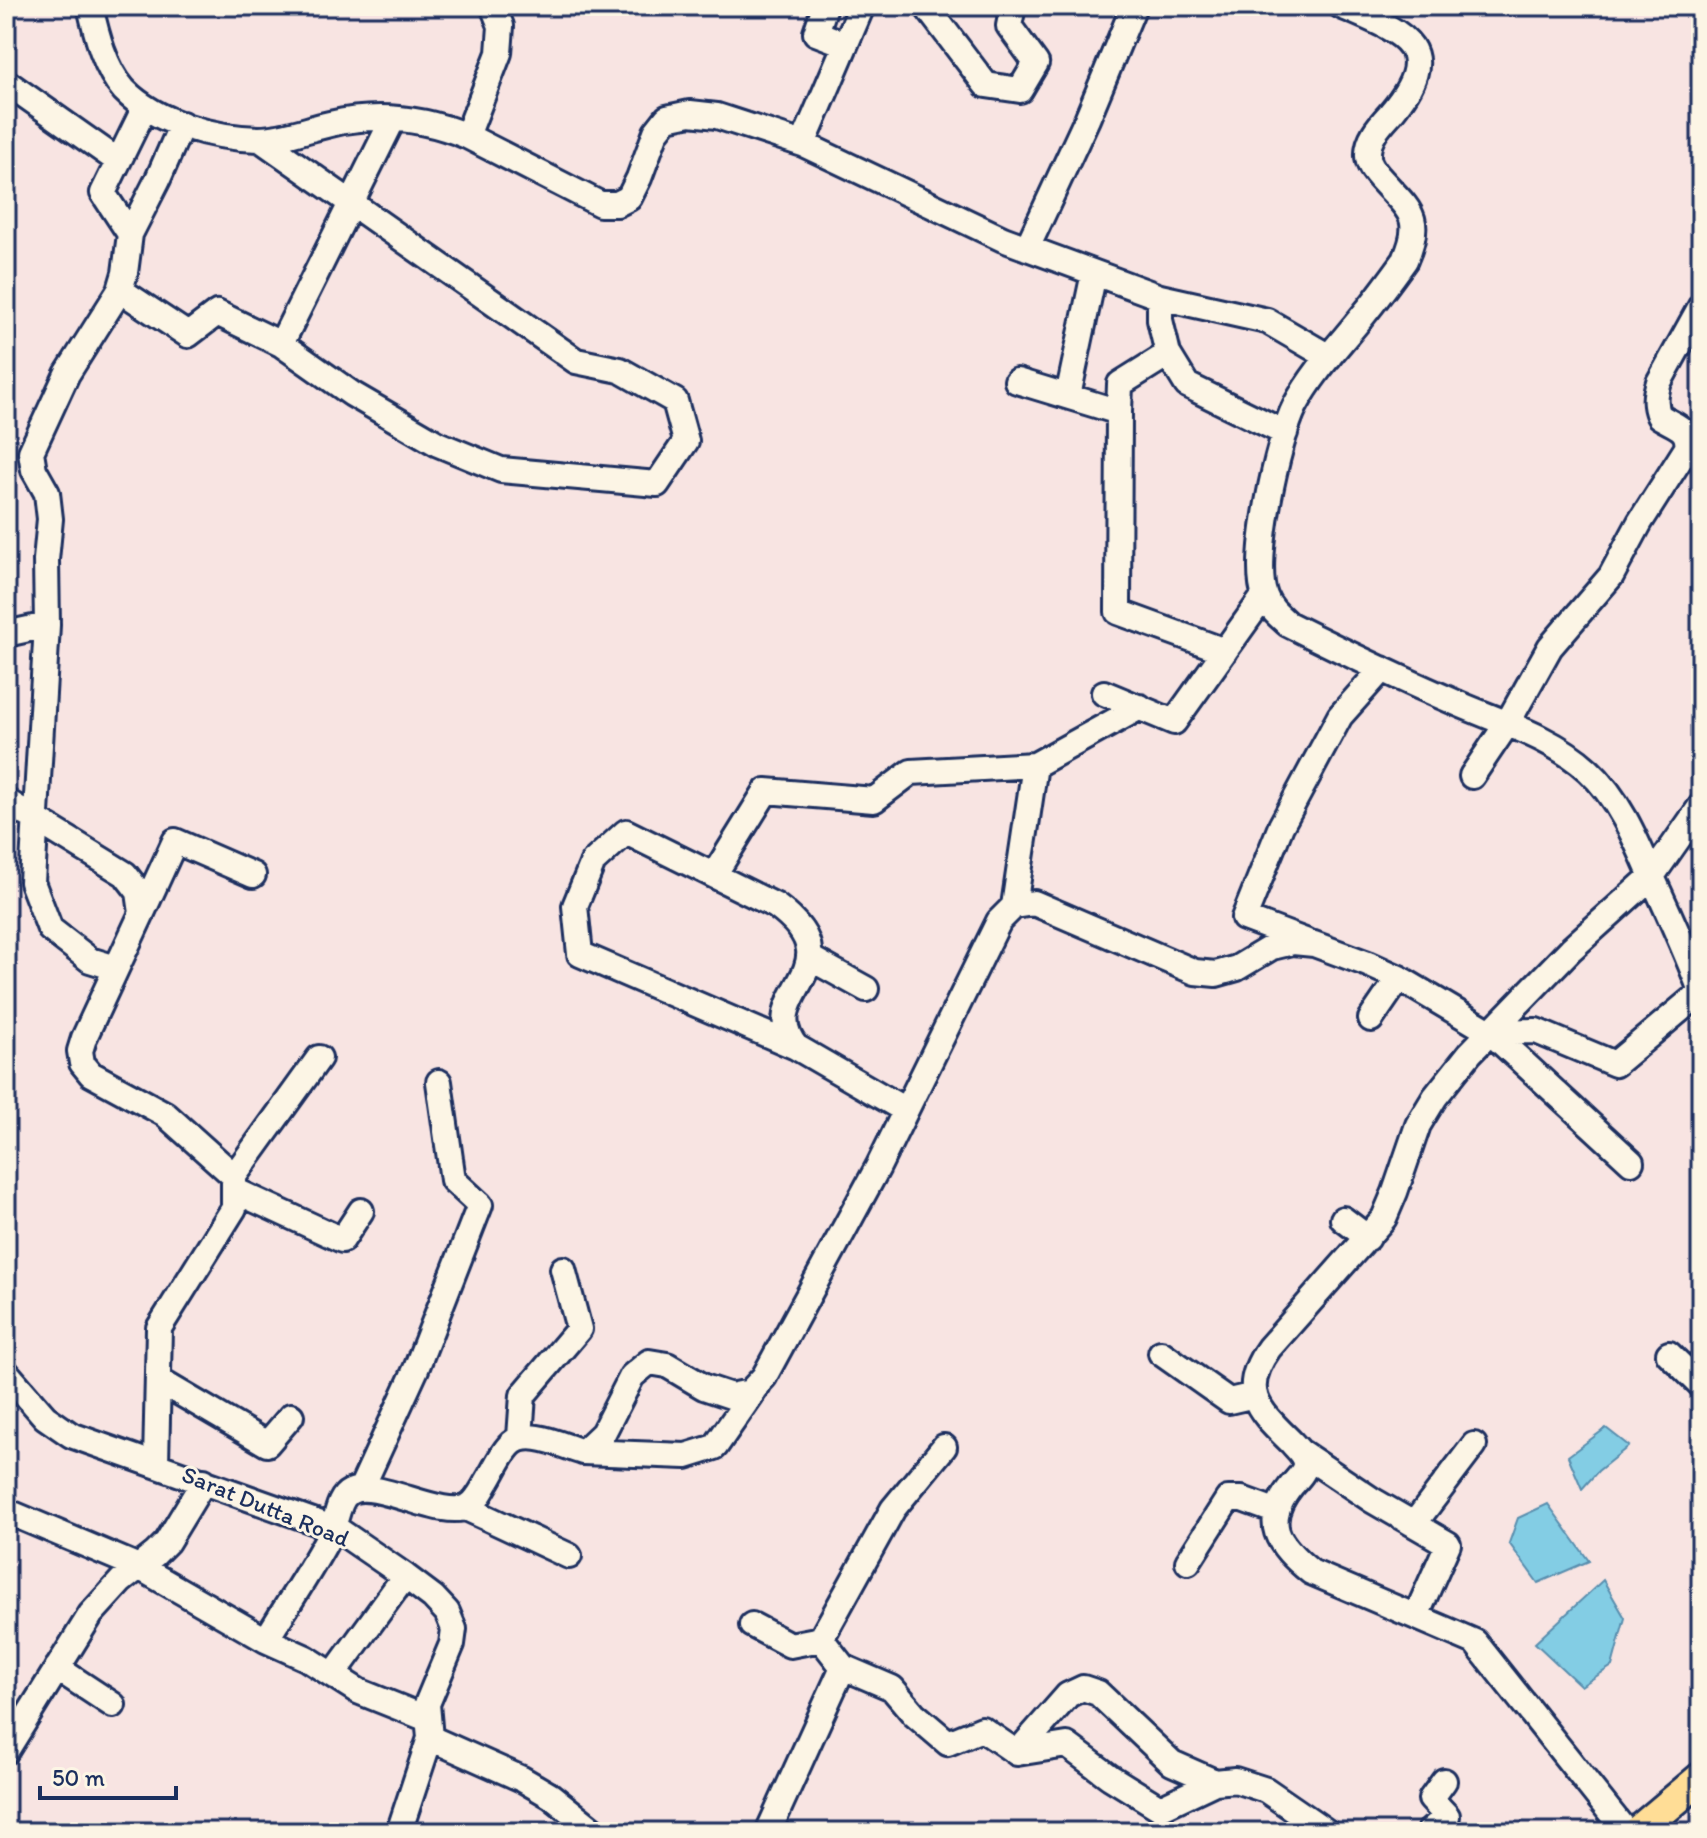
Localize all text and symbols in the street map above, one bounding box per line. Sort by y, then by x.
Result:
street label: Sarat Dutta Road [178,1459,354,1553]
scale bar [40,1750,176,1800]
text: 50 m [52,1763,105,1792]

